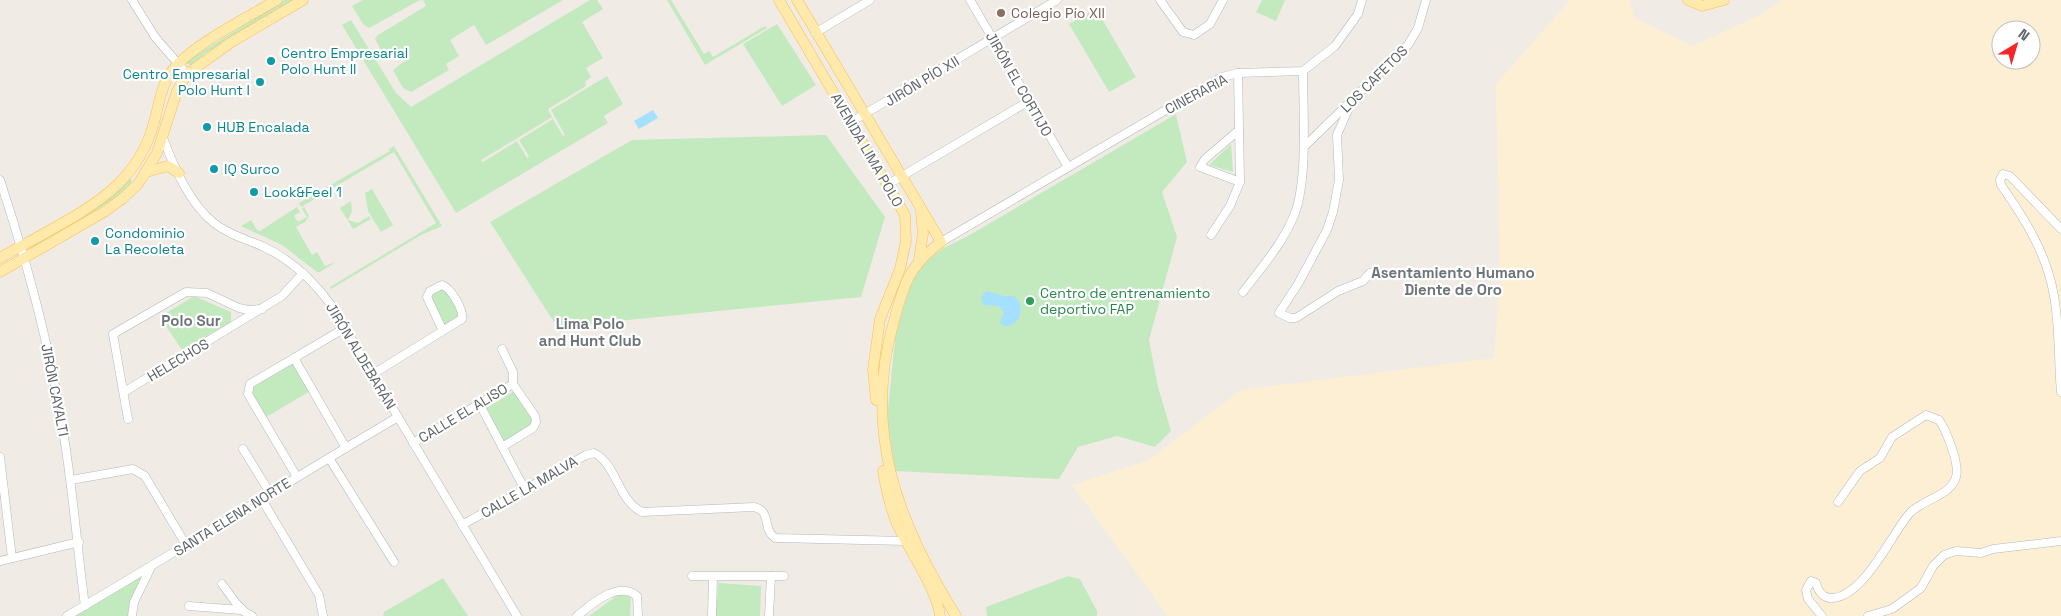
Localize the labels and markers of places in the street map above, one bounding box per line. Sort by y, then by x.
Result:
place label: Colegio Pío XII [1011,4,1105,22]
marker: Colegio Pío XII [995,7,1007,19]
place label: Centro Empresarial Polo Hunt II [281,44,408,78]
marker: Centro Empresarial Polo Hunt II [265,55,277,67]
place label: Centro Empresarial Polo Hunt I [123,65,250,99]
marker: Centro Empresarial Polo Hunt I [254,76,266,88]
place label: HUB Encalada [217,118,310,136]
marker: HUB Encalada [201,121,213,133]
place label: IQ Surco [224,160,280,178]
marker: IQ Surco [208,163,220,175]
place label: Look&Feel 1 [264,183,342,201]
marker: Look&Feel 1 [248,186,260,198]
place label: Condominio La Recoleta [105,224,185,258]
marker: Condominio La Recoleta [89,235,101,247]
place label: Centro de entrenamiento deportivo FAP [1040,284,1210,318]
marker: Centro de entrenamiento deportivo FAP [1024,295,1036,307]

